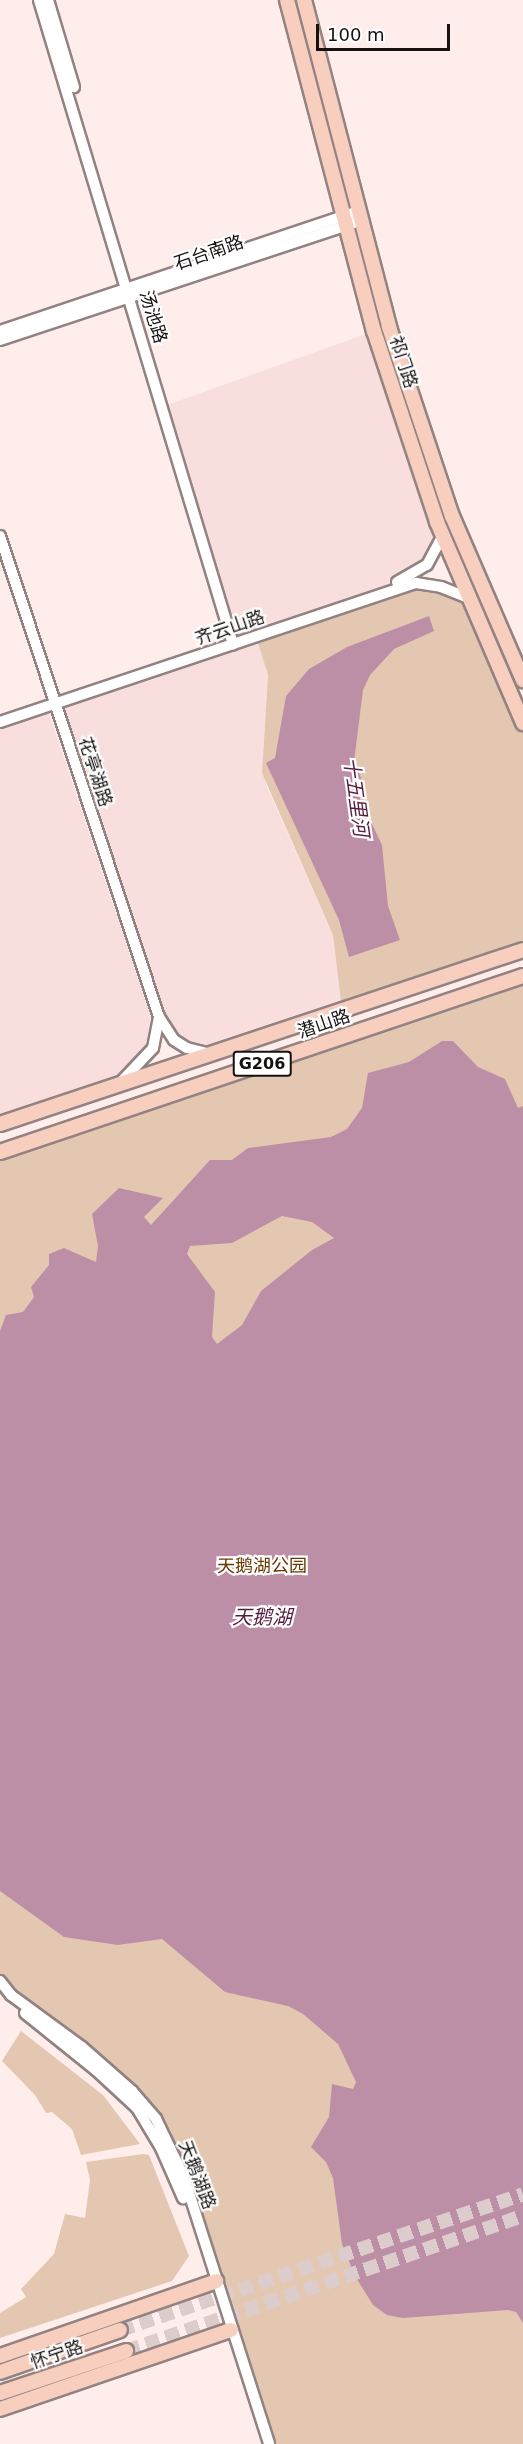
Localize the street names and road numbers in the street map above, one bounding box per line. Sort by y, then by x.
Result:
street label: 石台南路 [171,231,247,275]
street label: 汤池路 [135,288,171,346]
street label: 祁门路 [384,333,422,391]
street label: 齐云山路 [192,606,268,650]
street label: 花亭湖路 [74,734,116,810]
street label: 潜山路 [295,1005,353,1043]
road number: G206 [232,1051,292,1077]
street label: 天鹅湖路 [174,2138,220,2212]
street label: 怀宁路 [28,2336,86,2374]

